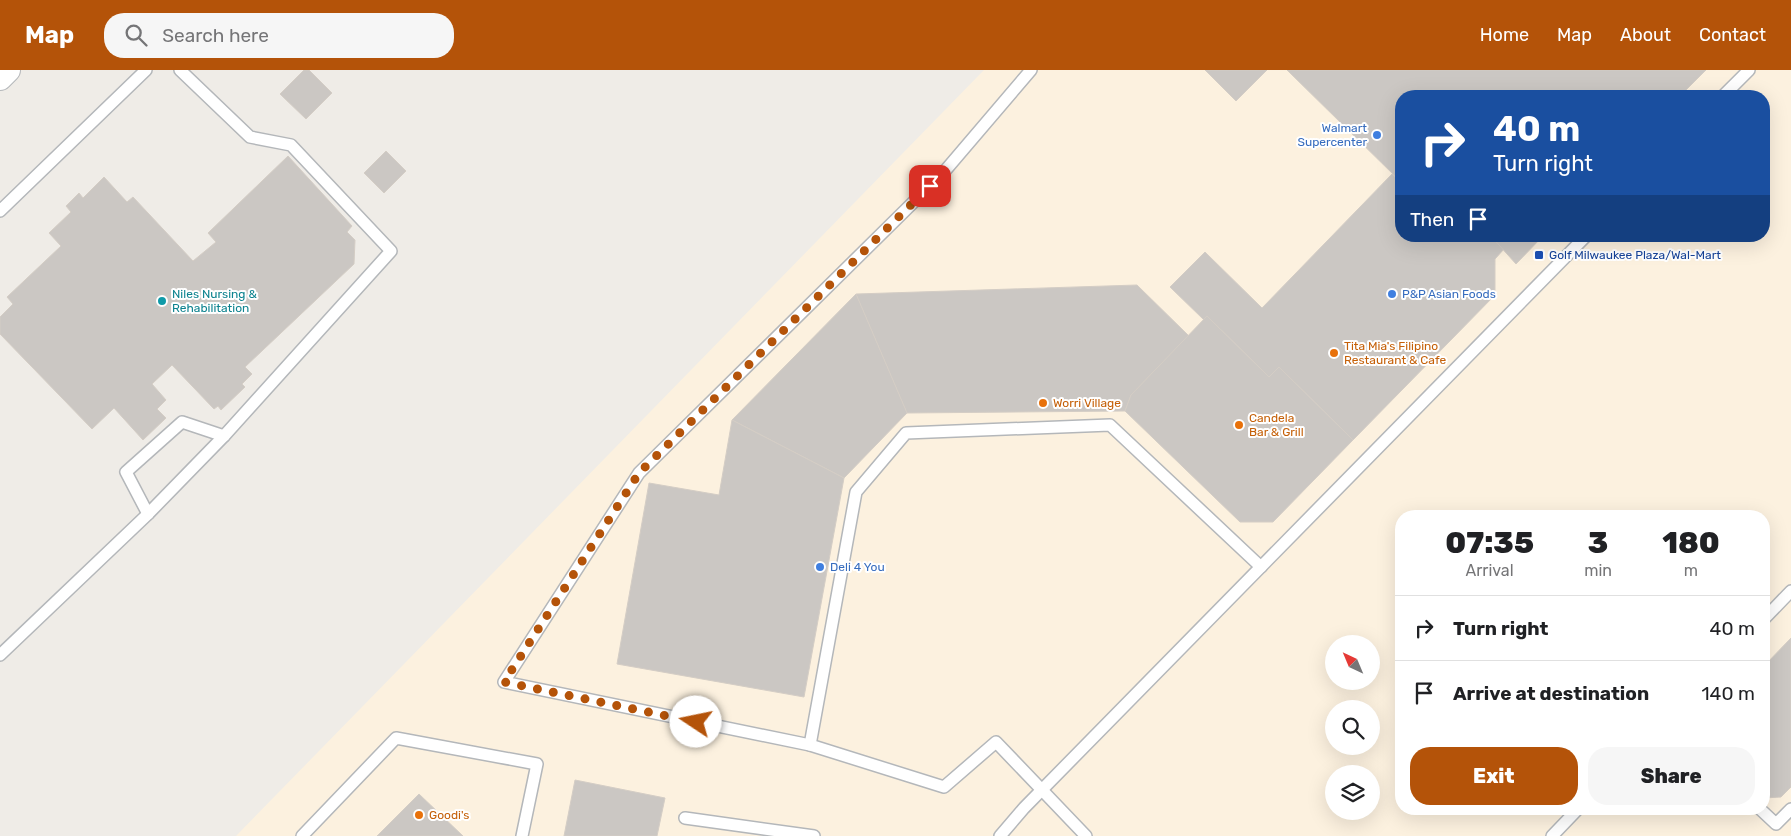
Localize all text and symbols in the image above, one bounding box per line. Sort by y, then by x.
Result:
search box [104,13,454,58]
text: Map [25,21,74,49]
icon: search [122,21,150,49]
text: Search here [162,24,269,47]
text: Home [1480,24,1529,46]
text: Map [1557,24,1592,46]
text: About [1620,24,1671,46]
text: Contact [1699,24,1766,46]
text: 40 m [1493,108,1580,150]
icon: right [1410,110,1475,175]
place label: Walmart Supercenter [1297,121,1367,149]
marker: Walmart Supercenter [1371,129,1383,141]
text: Turn right [1493,150,1593,177]
pin [909,165,951,207]
icon: arrive [916,172,944,200]
icon: arrive [1464,205,1492,233]
text: Then [1410,208,1454,231]
place label: Golf Milwaukee Plaza/Wal-Mart [1549,248,1721,262]
marker: Golf Milwaukee Plaza/Wal-Mart [1533,249,1545,261]
place label: Niles Nursing & Rehabilitation [172,287,257,315]
place label: P&P Asian Foods [1402,287,1496,301]
marker: P&P Asian Foods [1386,288,1398,300]
marker: Niles Nursing & Rehabilitation [156,295,168,307]
place label: Tita Mia's Filipino Restaurant & Cafe [1344,339,1446,367]
marker: Tita Mia's Filipino Restaurant & Cafe [1328,347,1340,359]
place label: Worri Village [1053,396,1121,410]
marker: Worri Village [1037,397,1049,409]
place label: Candela Bar & Grill [1249,411,1304,439]
marker: Candela Bar & Grill [1233,419,1245,431]
text: 07:35 [1445,525,1534,561]
text: 3 [1588,525,1608,561]
text: 180 [1662,525,1720,561]
place label: Deli 4 You [830,560,885,574]
marker: Deli 4 You [814,561,826,573]
text: Arrival [1466,561,1514,580]
text: min [1584,561,1612,580]
text: m [1684,561,1698,580]
icon: right [1410,614,1438,642]
text: Turn right [1453,617,1548,640]
text: 40 m [1710,617,1755,640]
north arrow [1325,635,1380,690]
map controls [1325,635,1380,820]
icon: arrive [1410,679,1438,707]
text: Arrive at destination [1453,682,1649,705]
text: 140 m [1701,682,1755,705]
position arrow [669,695,721,747]
button: search [1325,700,1380,755]
button: Exit [1410,747,1578,805]
button: Share [1588,747,1755,805]
button: layers [1325,765,1380,820]
place label: Goodi's [429,808,469,822]
marker: Goodi's [413,809,425,821]

